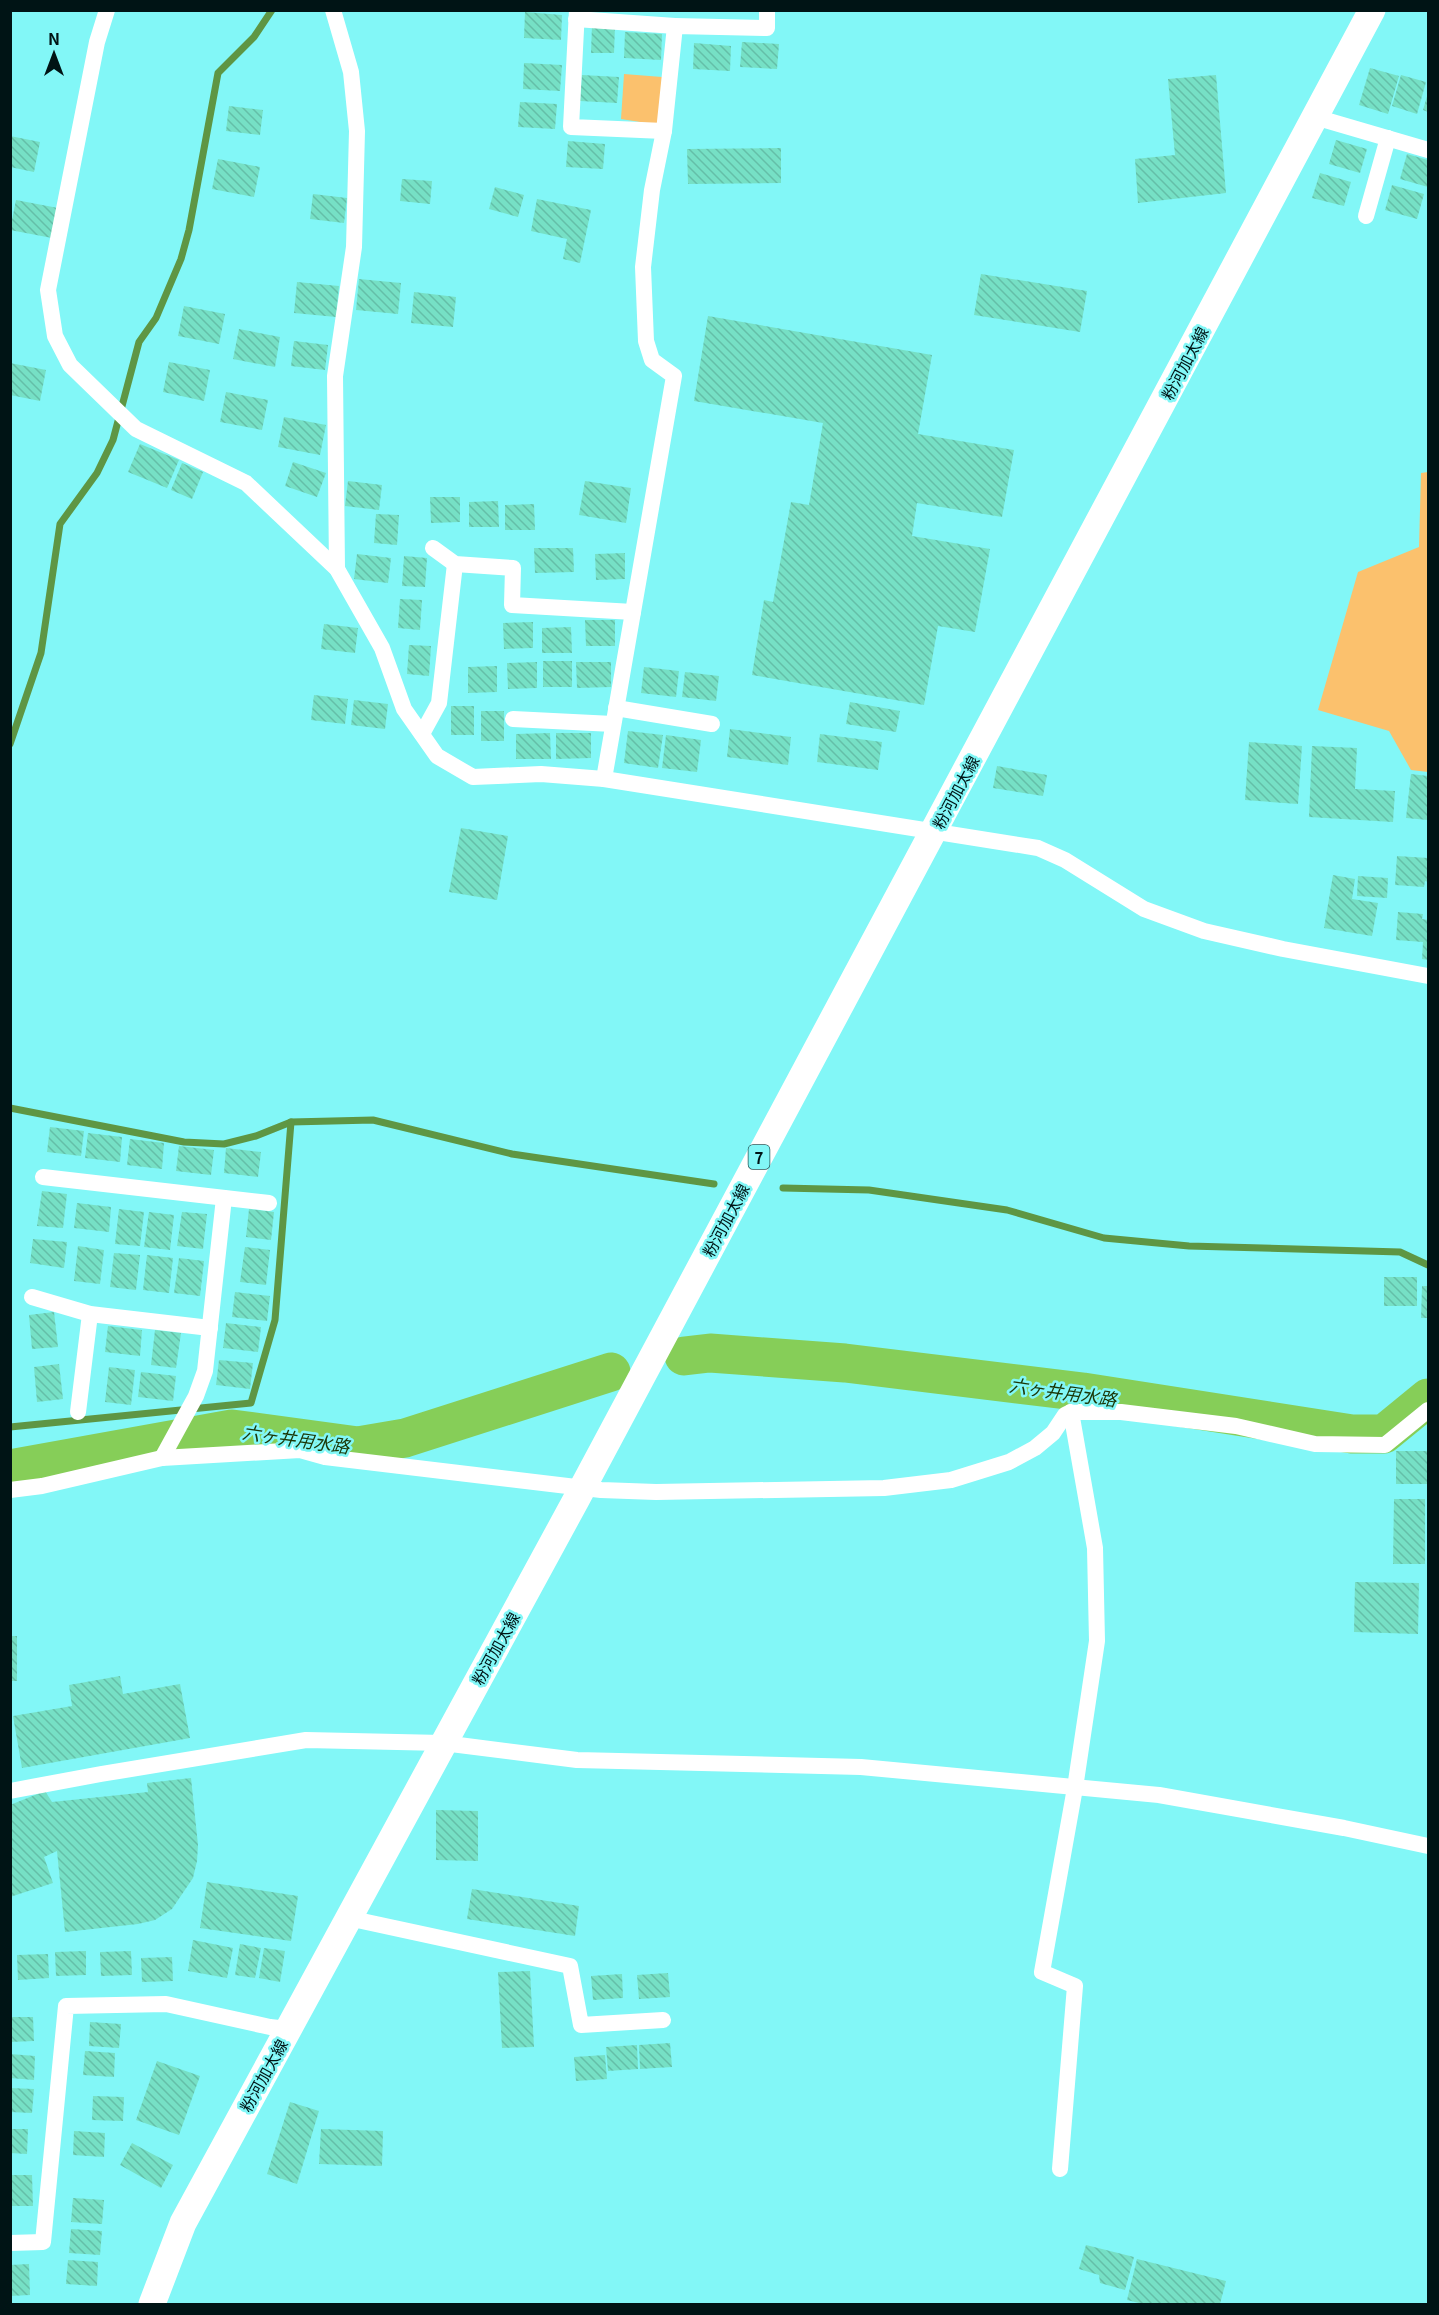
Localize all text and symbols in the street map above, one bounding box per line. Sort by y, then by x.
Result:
north arrow [24,24,84,84]
text: N [48,26,60,50]
street label: 粉河加太線 [1155,322,1213,404]
street label: 粉河加太線 [926,751,984,833]
road number: 7 [748,1145,770,1169]
street label: 粉河加太線 [696,1179,754,1261]
water label: 六ヶ井用水路 [1008,1371,1120,1412]
water label: 六ヶ井用水路 [241,1418,353,1459]
street label: 粉河加太線 [465,1607,525,1689]
street label: 粉河加太線 [233,2034,293,2116]

